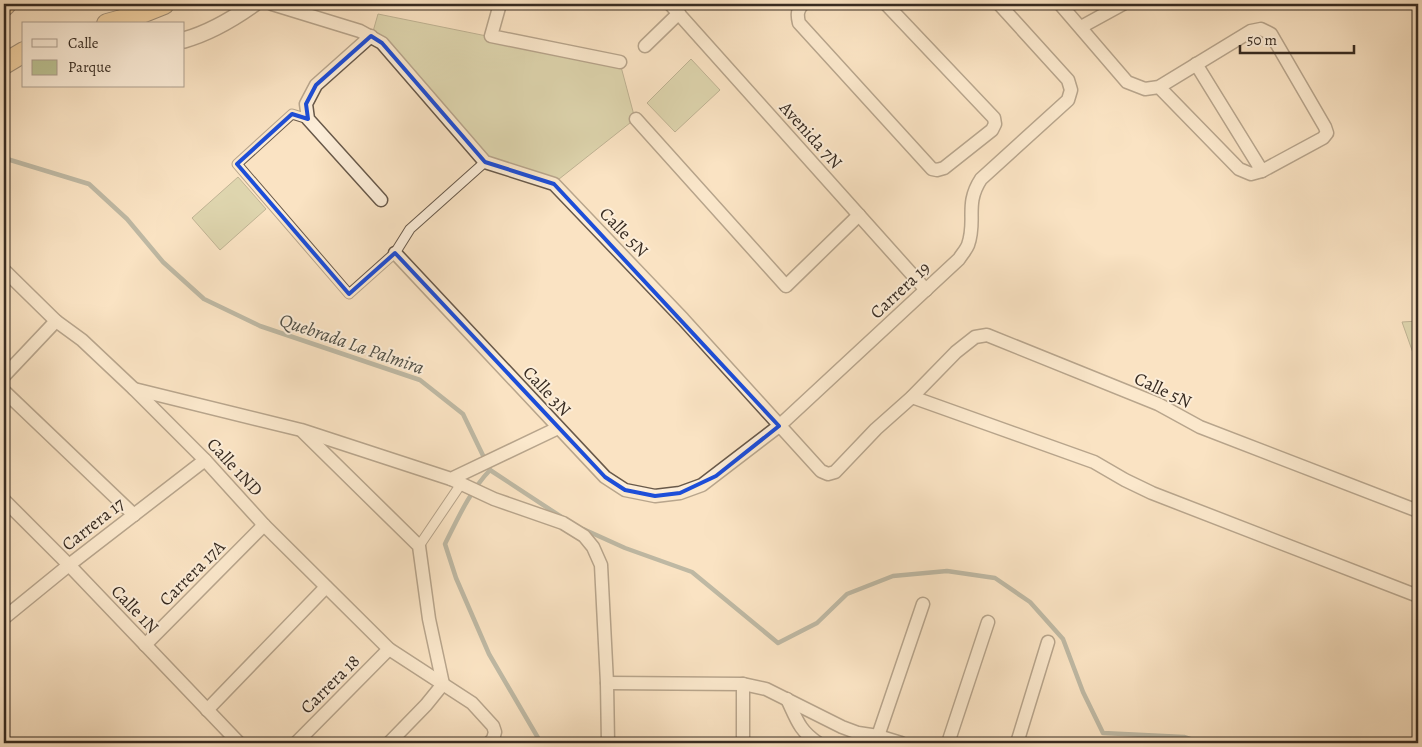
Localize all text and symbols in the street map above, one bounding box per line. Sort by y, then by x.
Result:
legend [22,22,185,88]
scale bar [1240,22,1353,54]
text: 50 m [1247,30,1277,50]
text: Calle [68,33,99,53]
text: Parque [68,57,111,77]
street label: Avenida 7N [774,95,848,174]
street label: Calle 5N [594,202,654,262]
street label: Carrera 19 [865,256,935,324]
water label: Quebrada La Palmira [276,307,428,381]
street label: Calle 3N [518,361,576,421]
street label: Calle 5N [1130,366,1196,414]
street label: Calle 1ND [202,433,268,501]
street label: Carrera 17 [57,492,130,556]
street label: Carrera 17A [154,534,231,611]
street label: Calle 1N [106,579,164,639]
street label: Carrera 18 [295,649,365,719]

